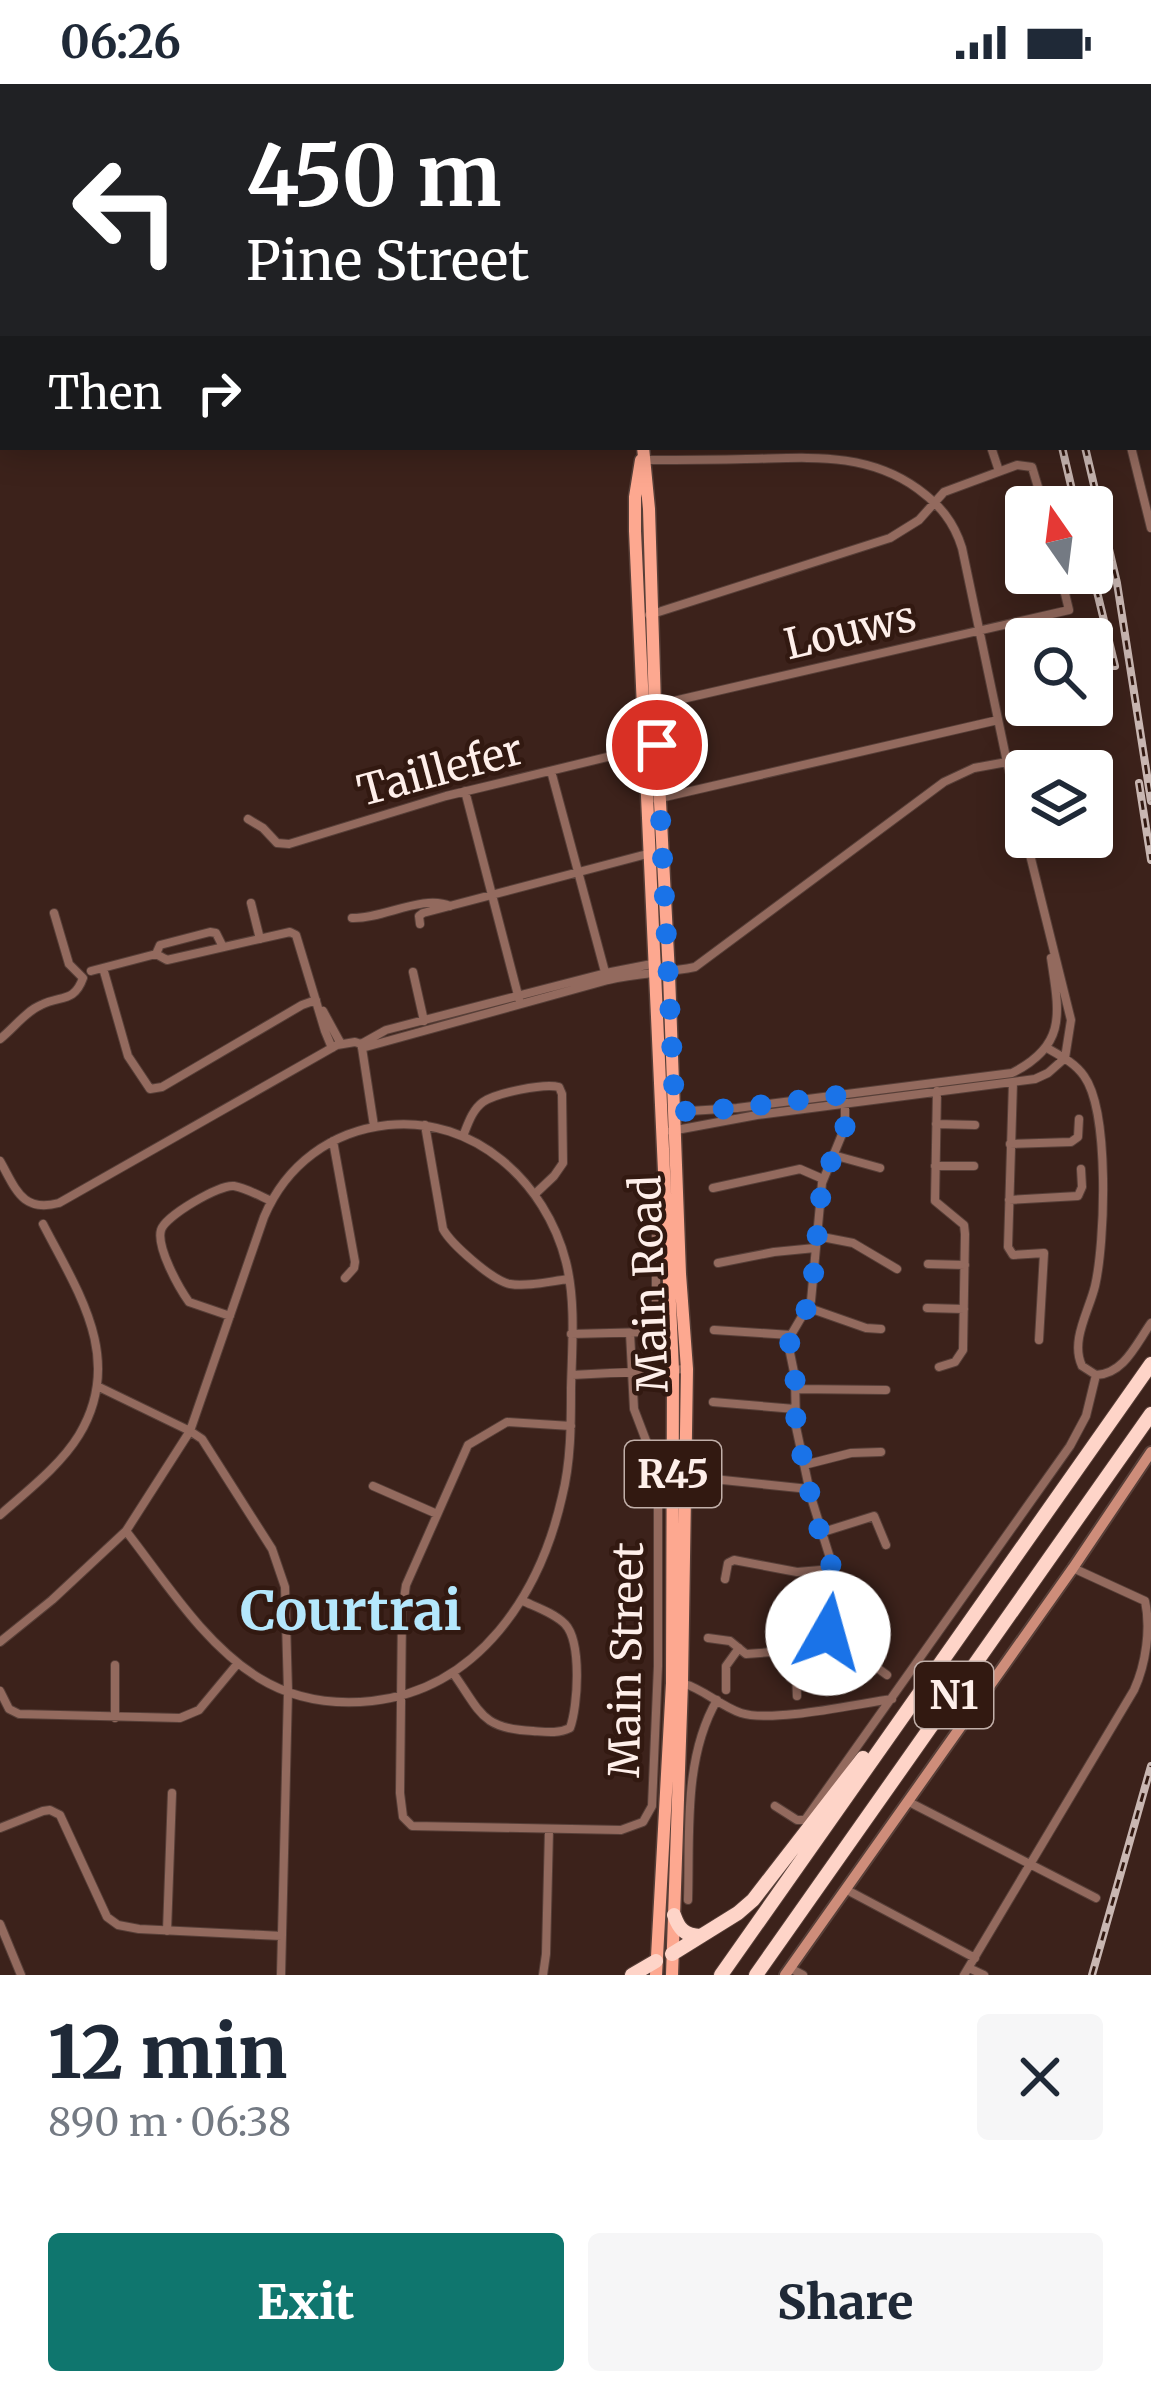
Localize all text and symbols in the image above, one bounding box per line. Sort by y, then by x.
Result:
text: 06:26 [60,14,181,70]
text: 450 m [246,123,502,229]
icon: left [48,132,204,288]
text: Pine Street [246,227,529,295]
icon: right [186,360,252,426]
text: Then [48,365,162,421]
north arrow [1005,486,1113,594]
map controls [1005,486,1113,858]
street label: Louws [779,590,921,670]
button: search [1005,618,1113,726]
pin [606,694,708,796]
icon: arrive [624,712,690,778]
street label: Taillefer [352,723,528,817]
button: layers [1005,750,1113,858]
street label: Main Road [619,1174,679,1394]
road number: R45 [625,1441,721,1507]
street label: Main Street [598,1542,654,1778]
position arrow [765,1570,891,1696]
district label: Courtrai [240,1577,462,1645]
road number: N1 [915,1662,993,1728]
text: 12 min [48,2007,287,2098]
button: close [977,2014,1103,2140]
text: 890 m · 06:38 [48,2098,291,2147]
button: Exit [48,2233,564,2371]
button: Share [588,2233,1103,2371]

